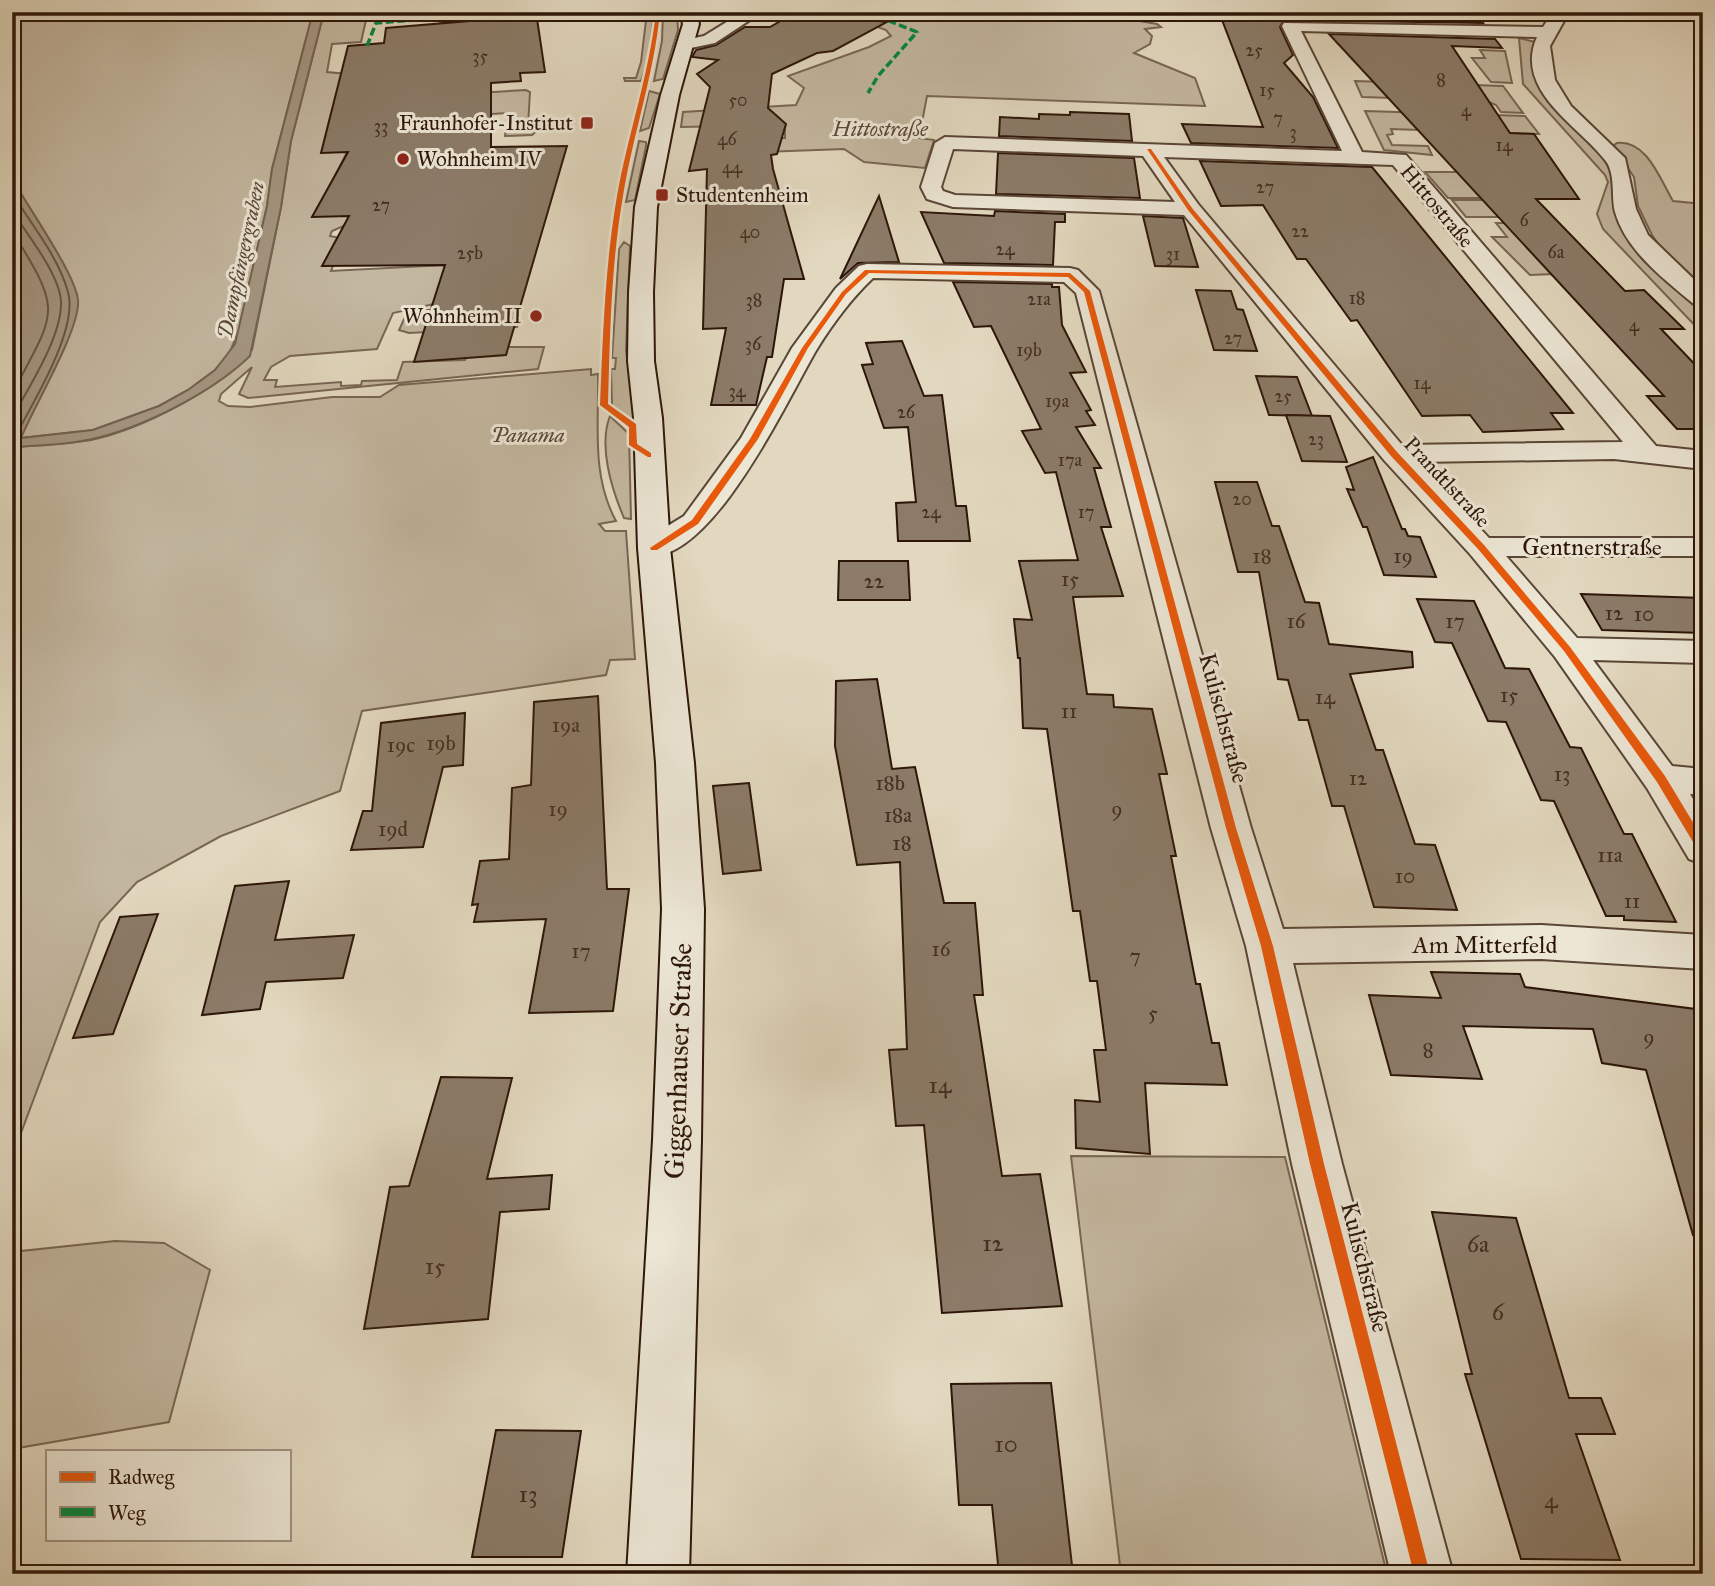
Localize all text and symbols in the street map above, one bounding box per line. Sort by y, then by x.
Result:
house number: 25 [1245,39,1263,61]
house number: 35 [472,45,488,67]
house number: 8 [1436,69,1446,91]
house number: 15 [1259,79,1275,101]
house number: 50 [729,89,747,111]
house number: 4 [1461,99,1472,121]
house number: 7 [1273,107,1283,129]
place label: Fraunhofer-Institut [399,110,574,136]
house number: 33 [374,115,388,137]
marker: Fraunhofer-Institut [579,115,595,131]
park label: Hittostraße [831,116,929,142]
house number: 3 [1289,121,1297,143]
house number: 46 [717,128,737,150]
house number: 14 [1495,134,1514,156]
place label: Wohnheim IV [417,146,543,172]
marker: Wohnheim IV [395,151,411,167]
house number: 44 [722,156,743,178]
street label: Hittostraße [1395,159,1480,253]
house number: 27 [1256,176,1274,198]
water label: Dampfängergraben [212,179,270,341]
place label: Studentenheim [676,182,809,208]
marker: Studentenheim [654,187,670,203]
house number: 27 [372,194,390,216]
house number: 6 [1519,209,1529,231]
house number: 22 [1291,220,1309,242]
house number: 40 [740,221,760,243]
house number: 24 [996,238,1015,260]
house number: 6a [1548,241,1565,263]
house number: 25b [457,242,483,264]
house number: 31 [1166,243,1180,265]
house number: 18 [1349,287,1365,309]
house number: 21a [1027,288,1051,310]
house number: 38 [746,289,762,311]
place label: Wohnheim II [403,303,522,329]
marker: Wohnheim II [528,308,544,324]
house number: 4 [1629,314,1640,336]
house number: 27 [1224,327,1242,349]
house number: 36 [745,333,762,355]
house number: 19b [1016,339,1042,361]
house number: 14 [1413,372,1432,394]
house number: 34 [728,380,747,402]
house number: 25 [1274,385,1292,407]
house number: 19a [1045,390,1070,412]
house number: 26 [897,401,916,423]
park label: Panama [491,422,565,448]
house number: 23 [1308,428,1324,450]
street label: Prandtlstraße [1398,431,1496,533]
house number: 17a [1058,449,1083,471]
house number: 20 [1232,488,1252,510]
house number: 24 [922,501,941,523]
house number: 17 [1078,501,1094,523]
street label: Gentnerstraße [1522,532,1662,562]
house number: 18 [1252,543,1272,569]
house number: 19 [1393,543,1413,569]
house number: 15 [1061,566,1079,592]
house number: 22 [864,568,885,594]
house number: 12 [1605,600,1624,626]
house number: 10 [1634,601,1654,627]
house number: 16 [1286,608,1307,634]
house number: 17 [1445,608,1465,634]
street label: Kulischstraße [1192,650,1256,786]
house number: 15 [1500,682,1518,708]
house number: 14 [1315,684,1336,710]
house number: 11 [1061,698,1077,724]
house number: 19a [552,712,580,738]
house number: 19b [426,730,456,756]
house number: 19c [387,732,415,758]
house number: 13 [1554,761,1570,787]
house number: 12 [1349,765,1368,791]
house number: 18b [875,770,905,796]
house number: 19 [548,796,568,822]
house number: 9 [1111,796,1123,822]
house number: 18a [884,802,912,828]
house number: 19d [378,816,408,842]
house number: 18 [892,830,912,856]
house number: 11a [1597,842,1623,868]
house number: 10 [1395,863,1415,889]
house number: 11 [1624,888,1640,914]
street label: Am Mitterfeld [1411,930,1558,960]
house number: 16 [931,936,952,962]
house number: 17 [571,938,591,964]
street label: Giggenhauser Straße [656,942,700,1180]
house number: 7 [1129,943,1141,969]
house number: 5 [1148,1000,1158,1026]
house number: 9 [1643,1024,1655,1050]
house number: 8 [1422,1037,1434,1063]
house number: 14 [929,1070,952,1100]
street label: Kulischstraße [1334,1199,1396,1335]
house number: 12 [982,1228,1004,1258]
house number: 6a [1467,1229,1490,1259]
house number: 15 [425,1251,445,1281]
house number: 6 [1492,1297,1505,1327]
house number: 10 [994,1429,1018,1459]
legend [46,1450,290,1540]
text: Radweg [108,1464,174,1490]
house number: 13 [518,1479,538,1509]
house number: 4 [1544,1485,1558,1515]
text: Weg [108,1500,146,1526]

